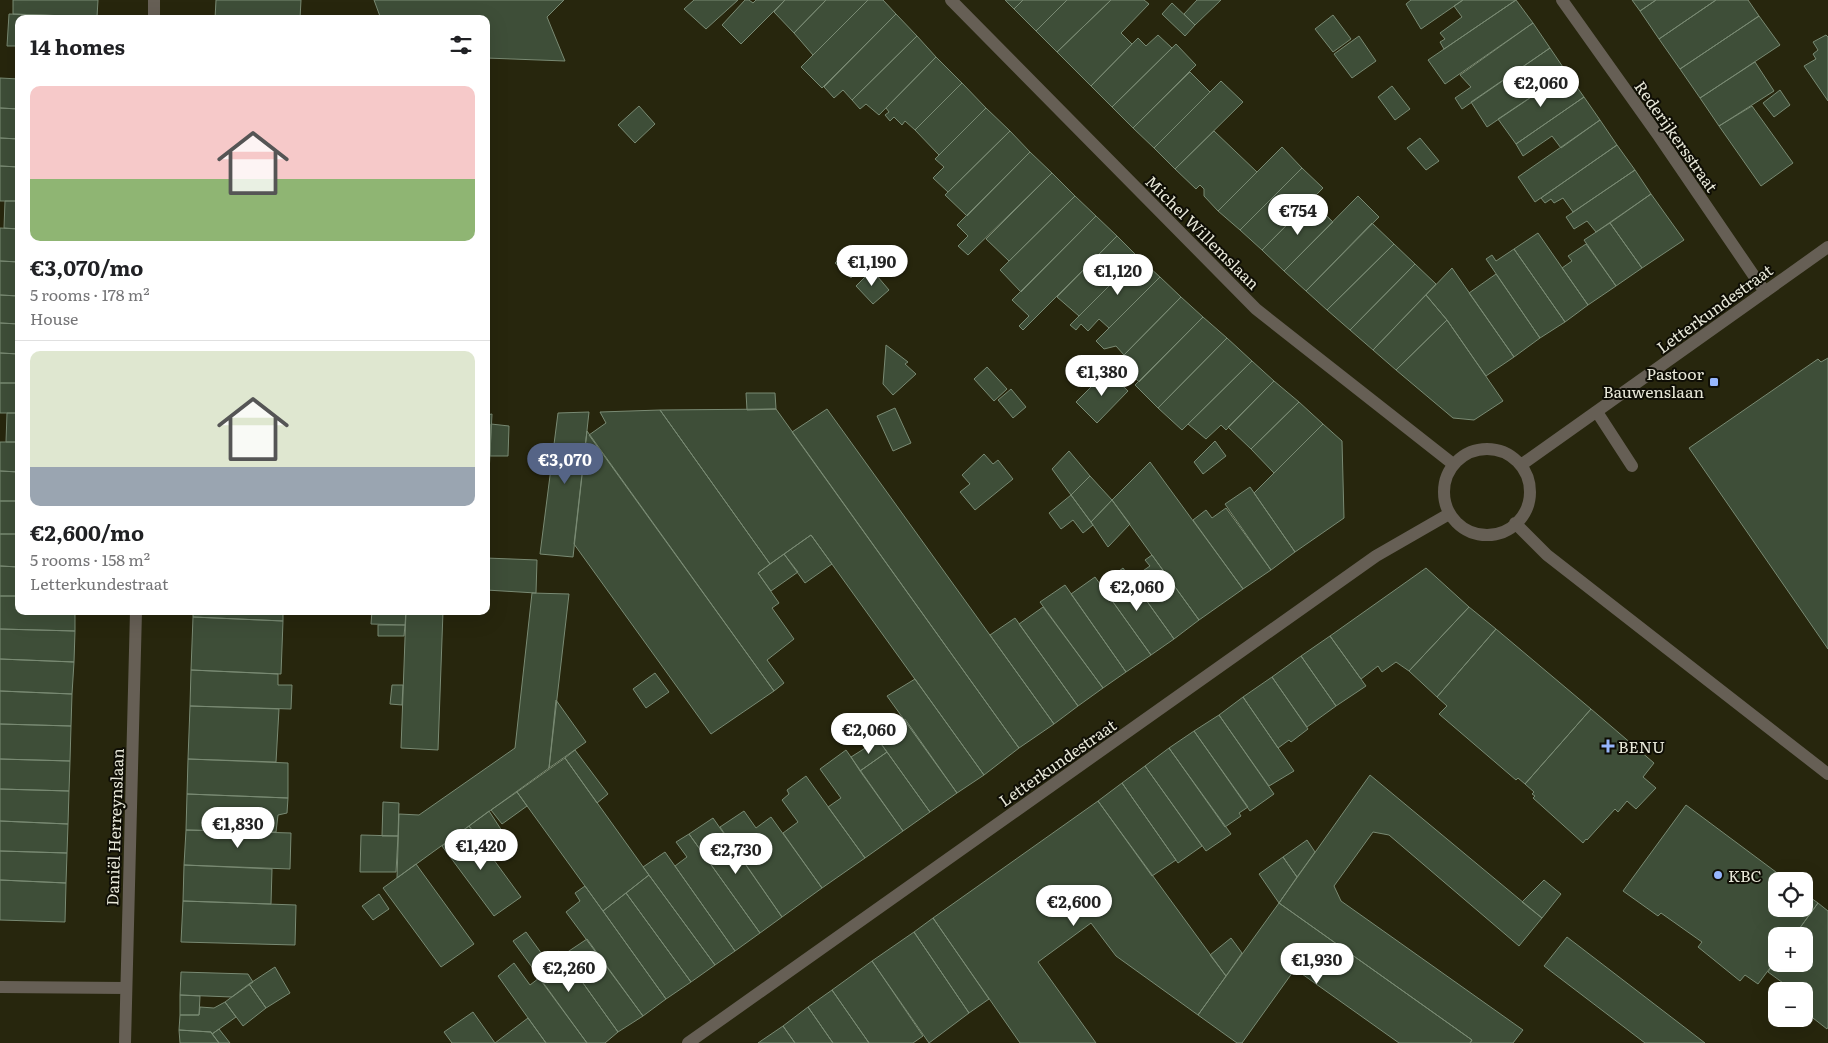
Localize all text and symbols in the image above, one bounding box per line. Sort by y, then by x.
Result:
text: 14 homes [30,30,125,61]
icon: filters [447,31,475,59]
pin: €2,060 [1500,66,1582,108]
text: €2,060 [1514,70,1568,94]
street label: Rederijkersstraat [1630,75,1725,197]
icon: home [208,118,298,208]
street label: Michel Willemslaan [1140,169,1266,295]
pin: €754 [1268,194,1328,236]
text: €754 [1279,198,1317,222]
pin: €1,190 [831,244,913,287]
text: €1,190 [848,249,896,273]
text: €3,070/mo [30,251,143,282]
pin: €1,120 [1077,254,1159,296]
street label: Letterkundestraat [1651,257,1777,358]
text: €1,120 [1094,258,1142,282]
text: 5 rooms · 178 m² [30,282,150,306]
text: House [30,306,78,330]
pin: €1,380 [1061,354,1143,397]
text: €1,380 [1076,359,1128,383]
place label: Pastoor Bauwenslaan [1603,361,1704,403]
marker: Pastoor Bauwenslaan [1708,376,1720,388]
icon: home [208,384,298,474]
pin: €3,070 [524,442,606,485]
text: €3,070 [538,447,592,471]
text: €2,600/mo [30,516,144,547]
text: 5 rooms · 158 m² [30,547,150,571]
pin: €2,060 [1096,570,1178,612]
text: Letterkundestraat [30,571,168,595]
text: €2,060 [1110,574,1164,598]
pin: €2,060 [828,712,910,755]
street label: Letterkundestraat [993,712,1121,812]
text: €2,060 [842,717,896,741]
place label: BENU [1618,734,1665,758]
marker: BENU [1602,740,1614,752]
street label: Daniël Herreynslaan [99,747,129,906]
pin: €1,830 [197,806,279,849]
text: €1,830 [212,811,264,835]
pin: €1,420 [440,828,522,871]
pin: €2,730 [695,832,777,875]
text: €1,420 [456,833,506,857]
text: €2,730 [710,837,762,861]
place label: KBC [1728,863,1762,887]
marker: KBC [1712,869,1724,881]
map controls [1768,872,1813,1027]
button: locate [1768,872,1813,917]
pin: €2,600 [1033,884,1115,927]
text: €2,600 [1047,889,1101,913]
button: + [1768,927,1813,972]
pin: €1,930 [1276,942,1358,985]
text: €1,930 [1292,947,1342,971]
pin: €2,260 [528,950,610,993]
text: €2,260 [543,955,595,979]
button: − [1768,982,1813,1027]

